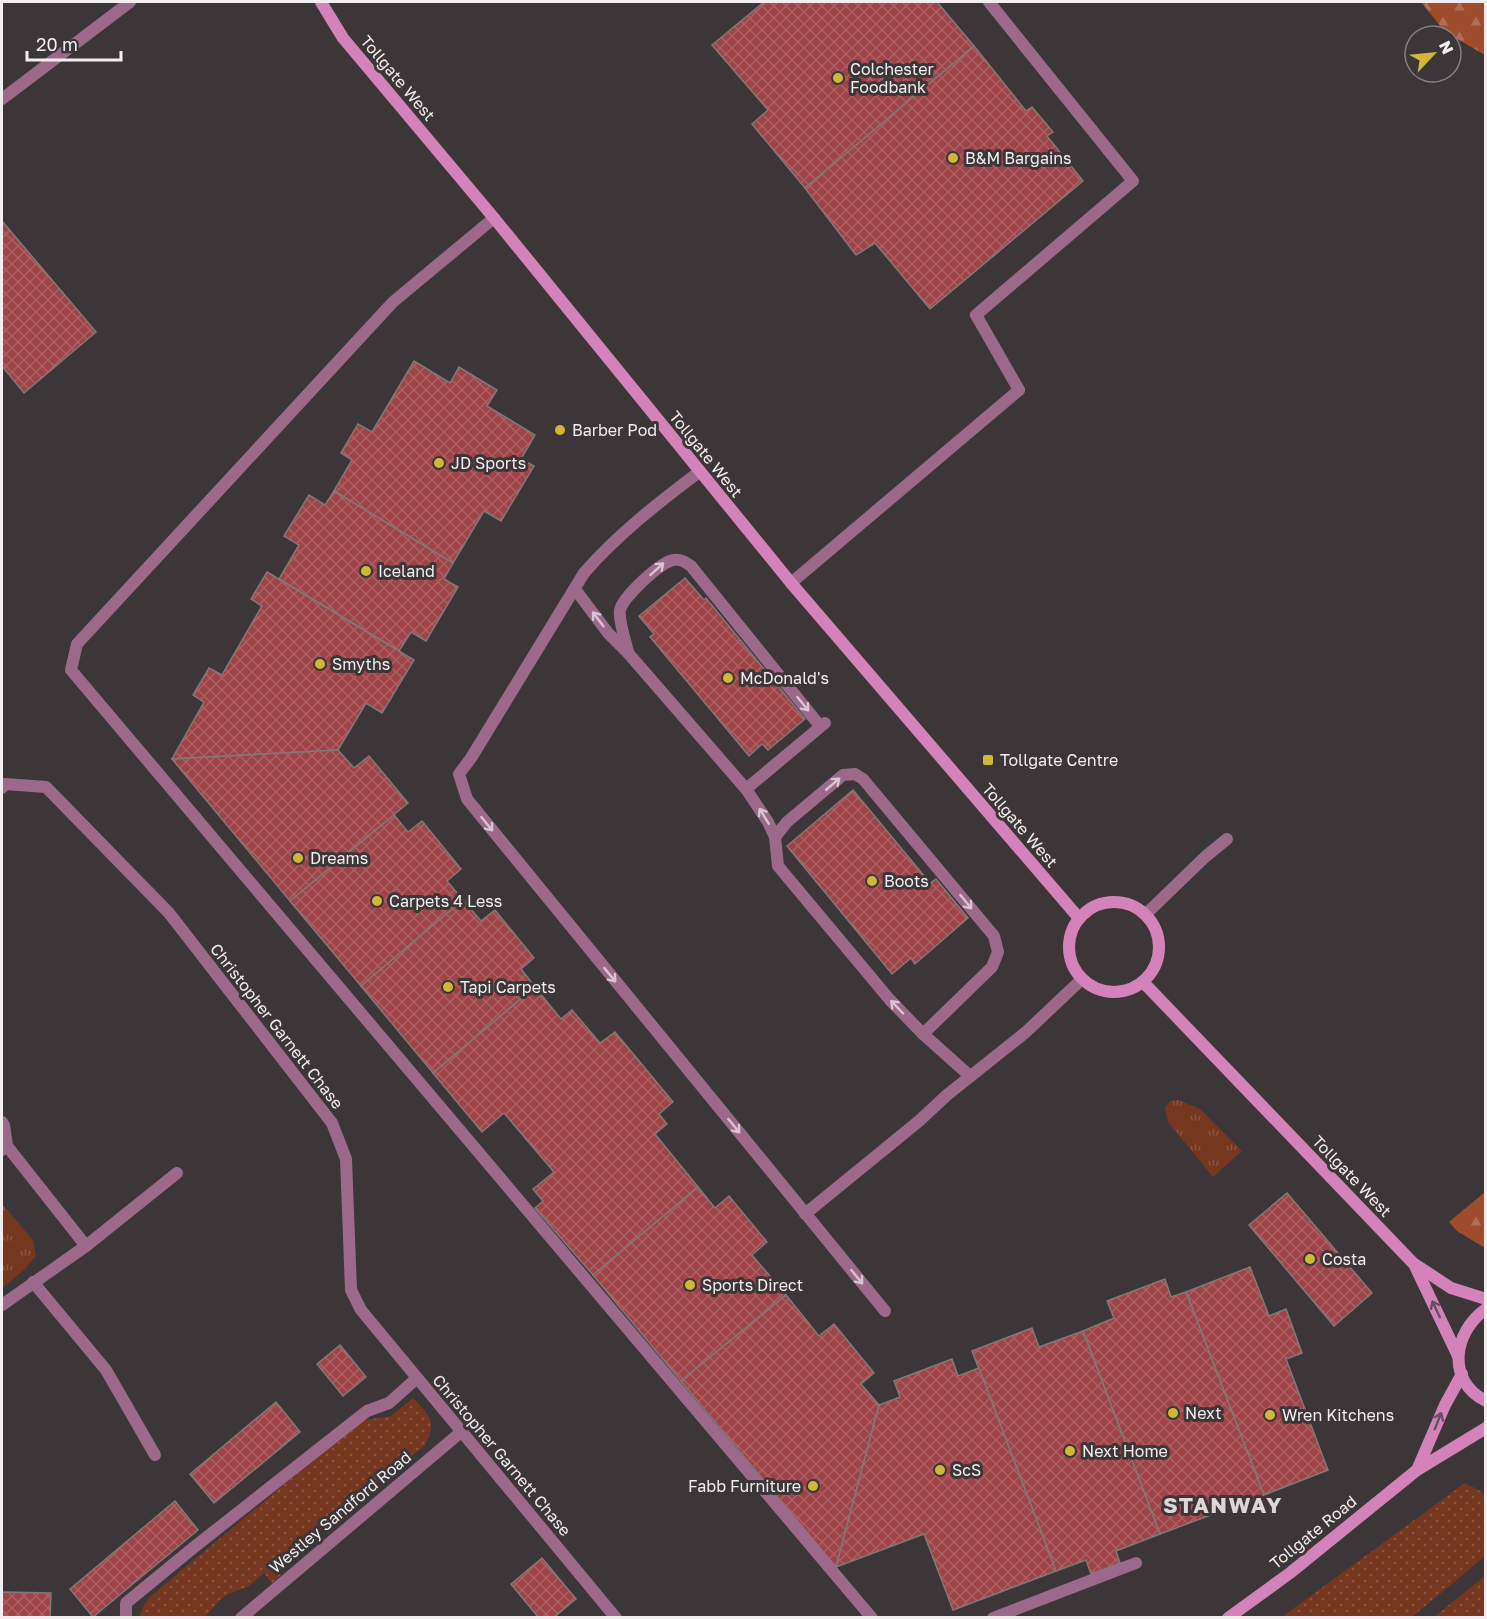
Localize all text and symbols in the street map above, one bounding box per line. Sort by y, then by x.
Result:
scale bar [27,24,122,62]
north arrow [1403,24,1463,84]
street label: Tollgate West [356,31,440,125]
text: 20 m [36,33,78,55]
text: N [1435,38,1458,57]
place label: Colchester Foodbank [850,59,934,97]
marker: Colchester Foodbank [831,71,845,85]
place label: B&M Bargains [965,148,1072,168]
marker: B&M Bargains [946,151,960,165]
street label: Tollgate West [665,407,747,501]
place label: Barber Pod [572,420,657,440]
marker: Barber Pod [553,423,567,437]
place label: JD Sports [451,453,526,473]
marker: JD Sports [432,456,446,470]
place label: Iceland [378,561,435,581]
one-way arrow [650,562,665,576]
marker: Iceland [359,564,373,578]
one-way arrow [591,612,604,628]
place label: Smyths [332,654,390,674]
marker: Smyths [313,657,327,671]
place label: McDonald's [740,668,829,688]
marker: McDonald's [721,671,735,685]
one-way arrow [796,696,809,712]
place label: Tollgate Centre [1000,750,1118,770]
marker: Tollgate Centre [981,753,995,767]
one-way arrow [825,777,841,790]
street label: Tollgate West [978,779,1062,871]
one-way arrow [757,808,769,825]
one-way arrow [480,816,494,831]
place label: Dreams [310,848,368,868]
marker: Dreams [291,851,305,865]
place label: Boots [884,871,929,891]
marker: Boots [865,874,879,888]
place label: Carpets 4 Less [389,891,502,911]
one-way arrow [960,893,973,909]
marker: Carpets 4 Less [370,894,384,908]
street label: Christopher Garnett Chase [206,939,348,1113]
one-way arrow [604,967,617,983]
place label: Tapi Carpets [460,977,556,997]
marker: Tapi Carpets [441,980,455,994]
one-way arrow [889,1000,904,1015]
one-way arrow [727,1118,740,1134]
street label: Tollgate West [1308,1131,1396,1221]
place label: Costa [1322,1249,1366,1269]
marker: Costa [1303,1252,1317,1266]
one-way arrow [850,1269,863,1285]
place label: Sports Direct [702,1275,803,1295]
marker: Sports Direct [683,1278,697,1292]
one-way arrow [1430,1300,1442,1318]
street label: Christopher Garnett Chase [429,1370,575,1540]
place label: Next [1185,1403,1222,1423]
place label: Wren Kitchens [1282,1405,1394,1425]
marker: Next [1166,1406,1180,1420]
marker: Wren Kitchens [1263,1408,1277,1422]
one-way arrow [1433,1412,1444,1431]
place label: Next Home [1082,1441,1168,1461]
marker: Next Home [1063,1444,1077,1458]
street label: Westley Sandford Road [265,1447,415,1577]
place label: ScS [952,1460,981,1480]
marker: ScS [933,1463,947,1477]
place label: Fabb Furniture [688,1476,801,1496]
marker: Fabb Furniture [806,1479,820,1493]
district label: STANWAY [1163,1491,1283,1518]
street label: Tollgate Road [1266,1491,1360,1573]

